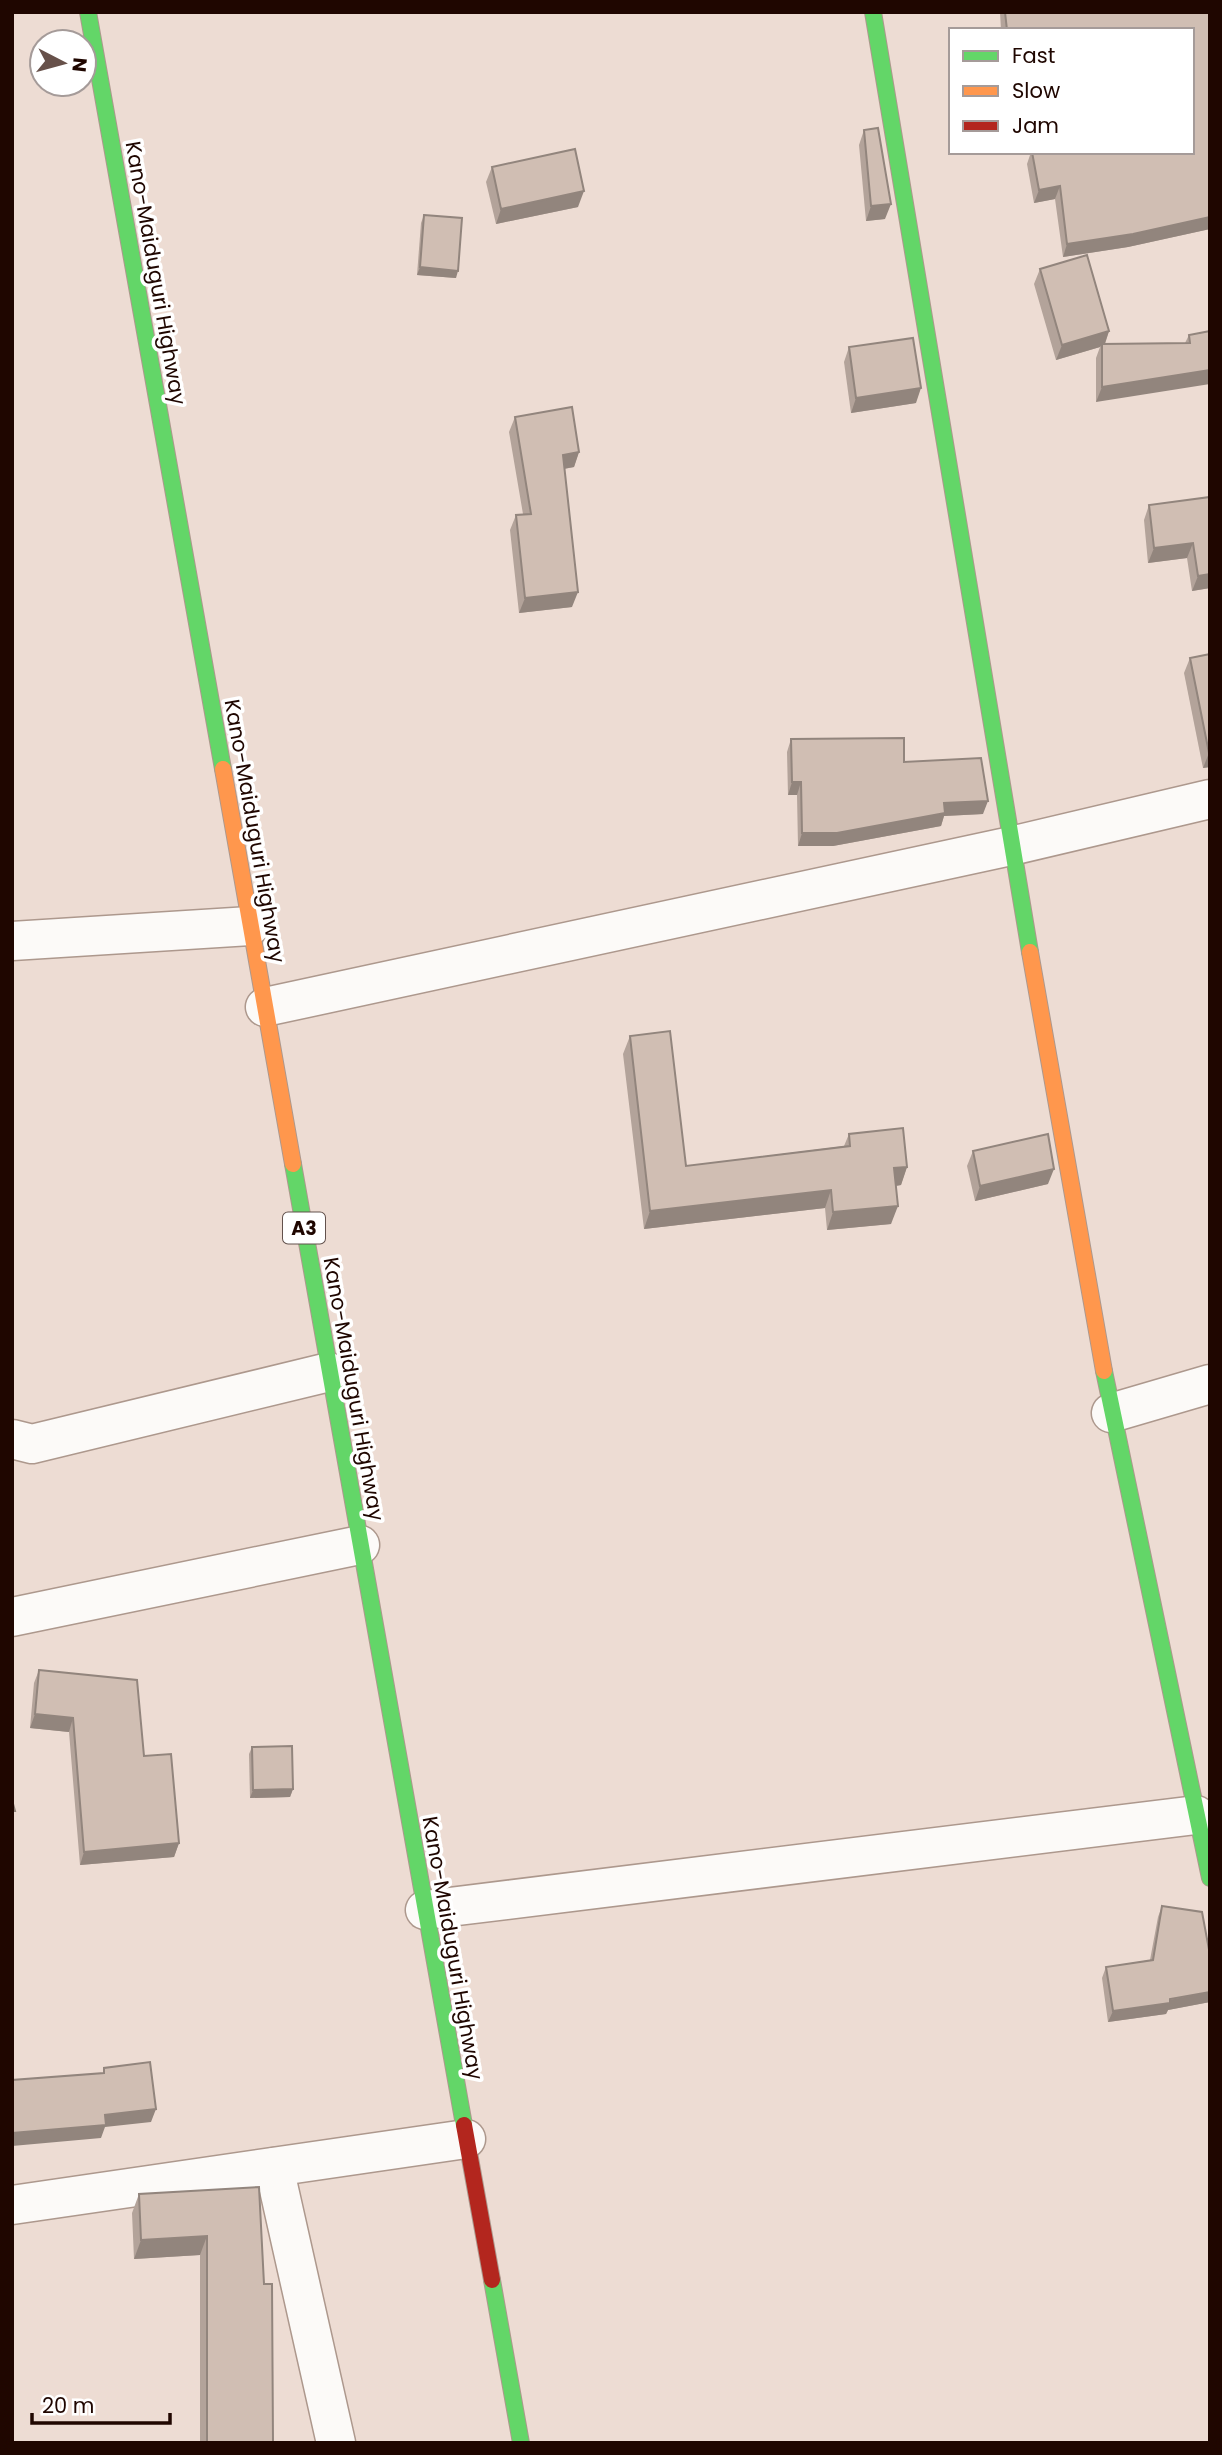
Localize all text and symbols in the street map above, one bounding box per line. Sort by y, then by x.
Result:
north arrow [28,28,98,98]
legend [949,28,1194,154]
text: Fast [1012,41,1055,70]
text: N [65,56,94,73]
text: Slow [1012,76,1060,105]
text: Jam [1012,111,1059,140]
street label: Kano-Maiduguri Highway [119,139,194,407]
street label: Kano-Maiduguri Highway [218,697,293,965]
road number: A3 [283,1212,325,1244]
street label: Kano-Maiduguri Highway [317,1255,392,1523]
street label: Kano-Maiduguri Highway [416,1814,491,2082]
scale bar [32,2382,170,2426]
text: 20 m [42,2391,95,2420]

